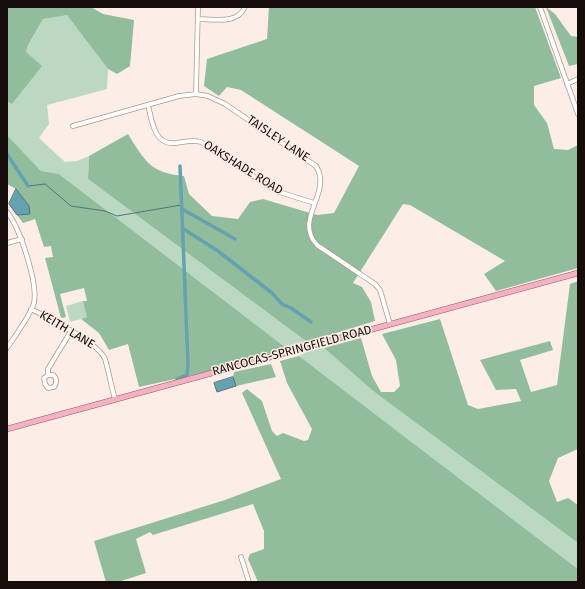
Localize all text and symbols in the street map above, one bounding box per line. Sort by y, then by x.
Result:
street label: TAISLEY LANE [244,113,312,165]
street label: OAKSHADE ROAD [201,138,285,198]
street label: KEITH LANE [37,308,97,352]
street label: RANCOCAS-SPRINGFIELD ROAD [211,323,373,379]

